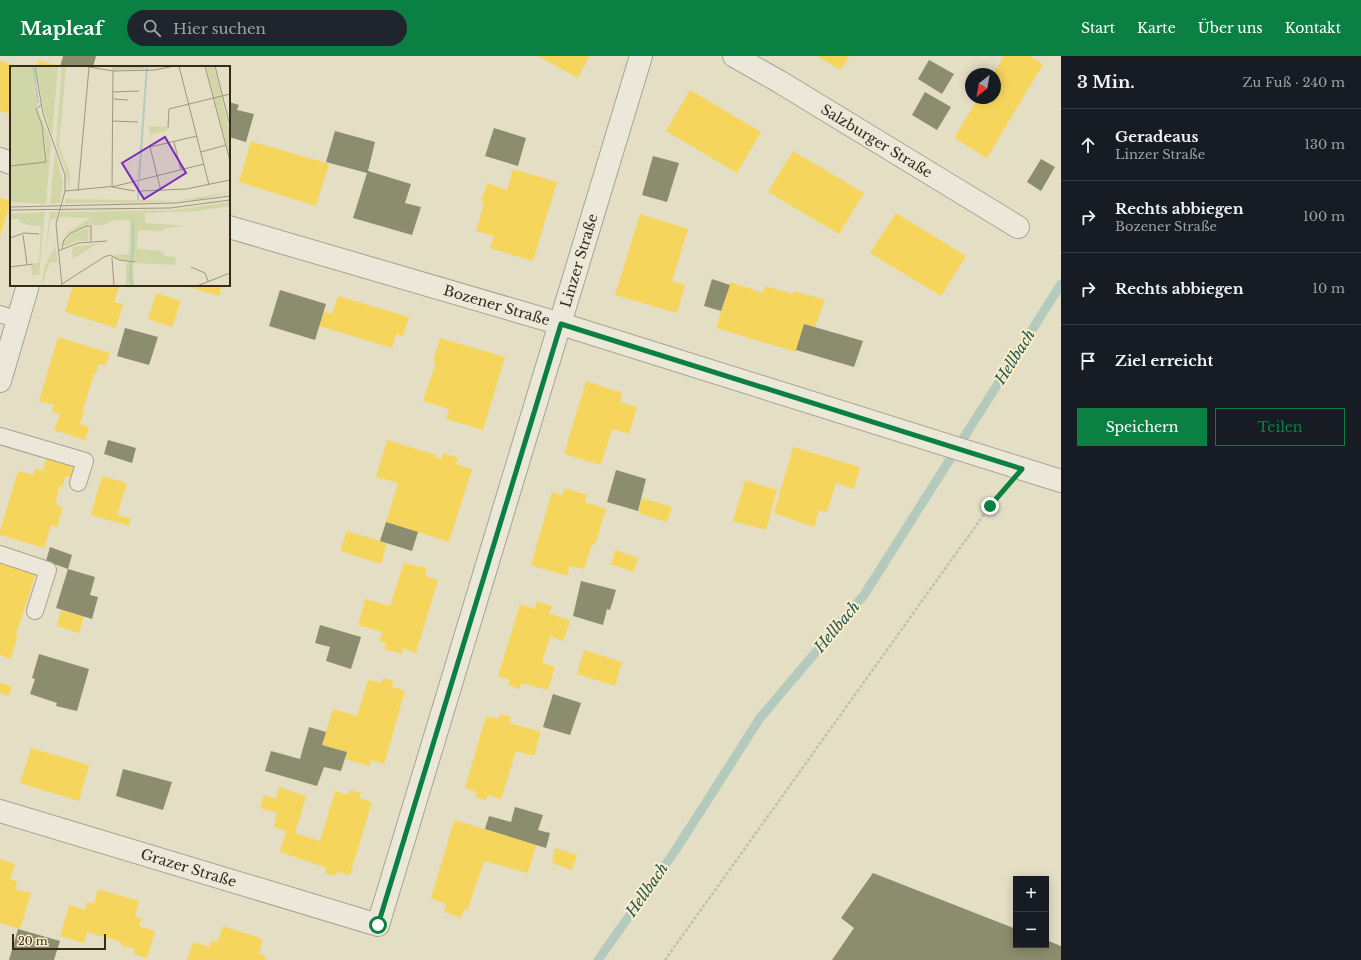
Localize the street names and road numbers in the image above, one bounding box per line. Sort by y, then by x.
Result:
street label: Salzburger Straße [818,100,936,182]
street label: Linzer Straße [556,211,602,310]
street label: Bozener Straße [441,281,552,329]
street label: Grazer Straße [139,845,239,891]

